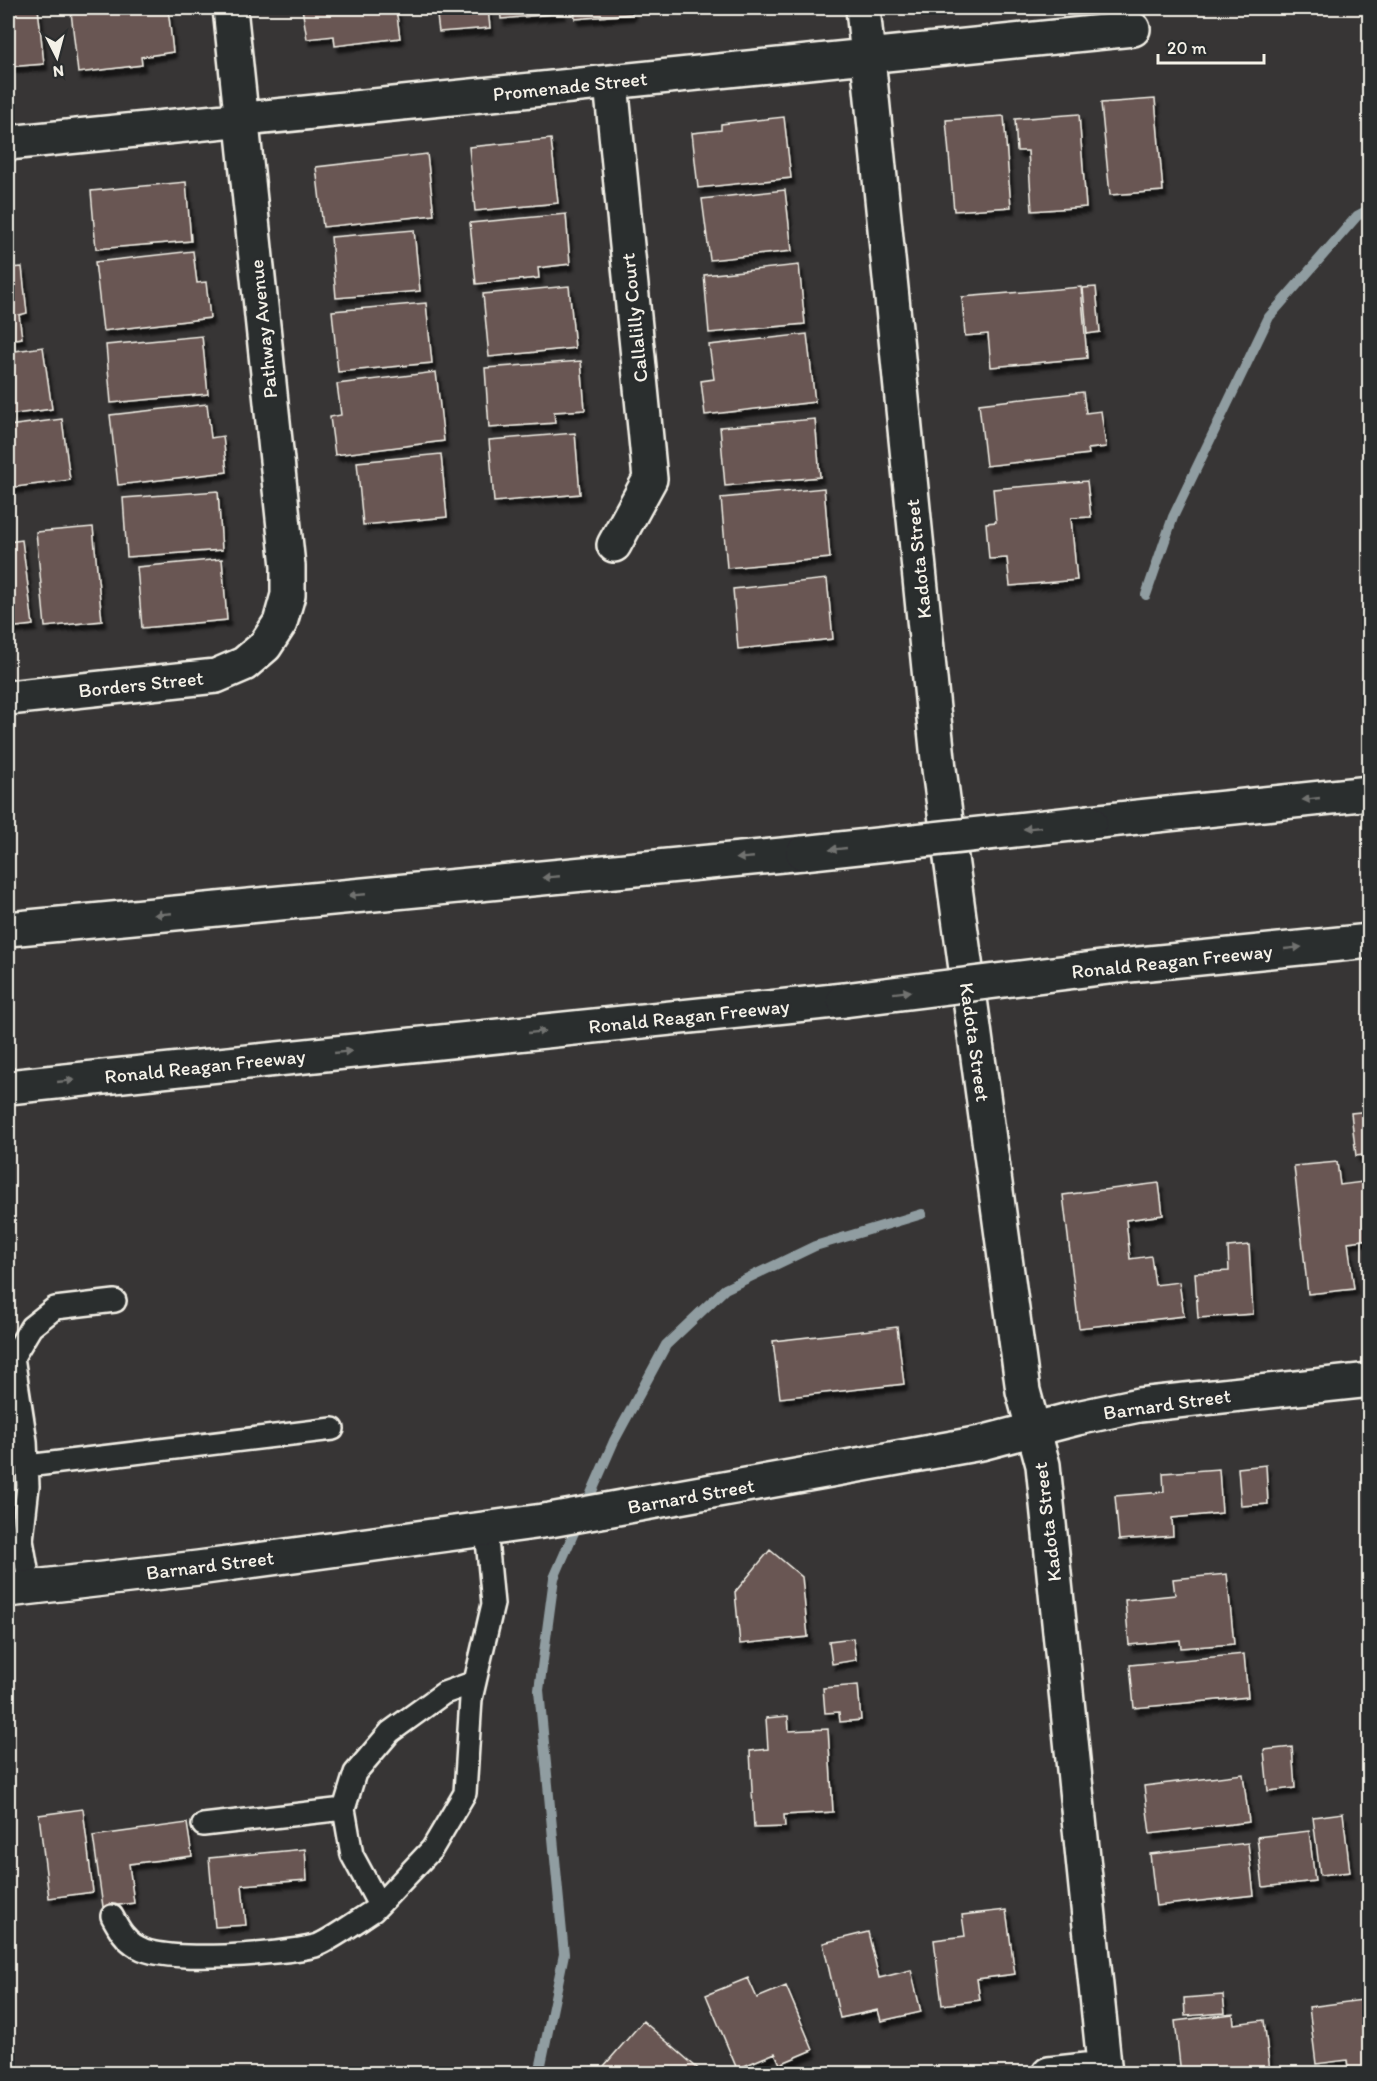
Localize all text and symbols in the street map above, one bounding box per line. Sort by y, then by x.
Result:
north arrow [27,27,87,87]
scale bar [1158,27,1264,65]
text: 20 m [1167,37,1207,59]
text: N [52,61,65,81]
street label: Promenade Street [492,66,648,106]
street label: Callalilly Court [615,252,653,384]
street label: Pathway Avenue [244,258,282,400]
street label: Kadota Street [900,498,936,620]
street label: Borders Street [77,665,205,703]
one-way arrow [1302,794,1321,804]
one-way arrow [1022,823,1041,833]
one-way arrow [828,844,847,854]
one-way arrow [735,853,754,863]
one-way arrow [541,872,560,882]
one-way arrow [347,890,366,900]
one-way arrow [153,909,172,919]
street label: Ronald Reagan Freeway [1070,938,1274,983]
one-way arrow [1283,943,1302,953]
street label: Kadota Street [955,981,995,1104]
one-way arrow [892,988,911,997]
street label: Ronald Reagan Freeway [587,993,791,1038]
one-way arrow [528,1027,547,1037]
street label: Ronald Reagan Freeway [103,1043,307,1088]
one-way arrow [334,1047,353,1057]
one-way arrow [56,1076,75,1086]
street label: Barnard Street [1102,1383,1232,1425]
street label: Kadota Street [1028,1460,1066,1583]
street label: Barnard Street [626,1473,756,1519]
street label: Barnard Street [145,1545,275,1585]

